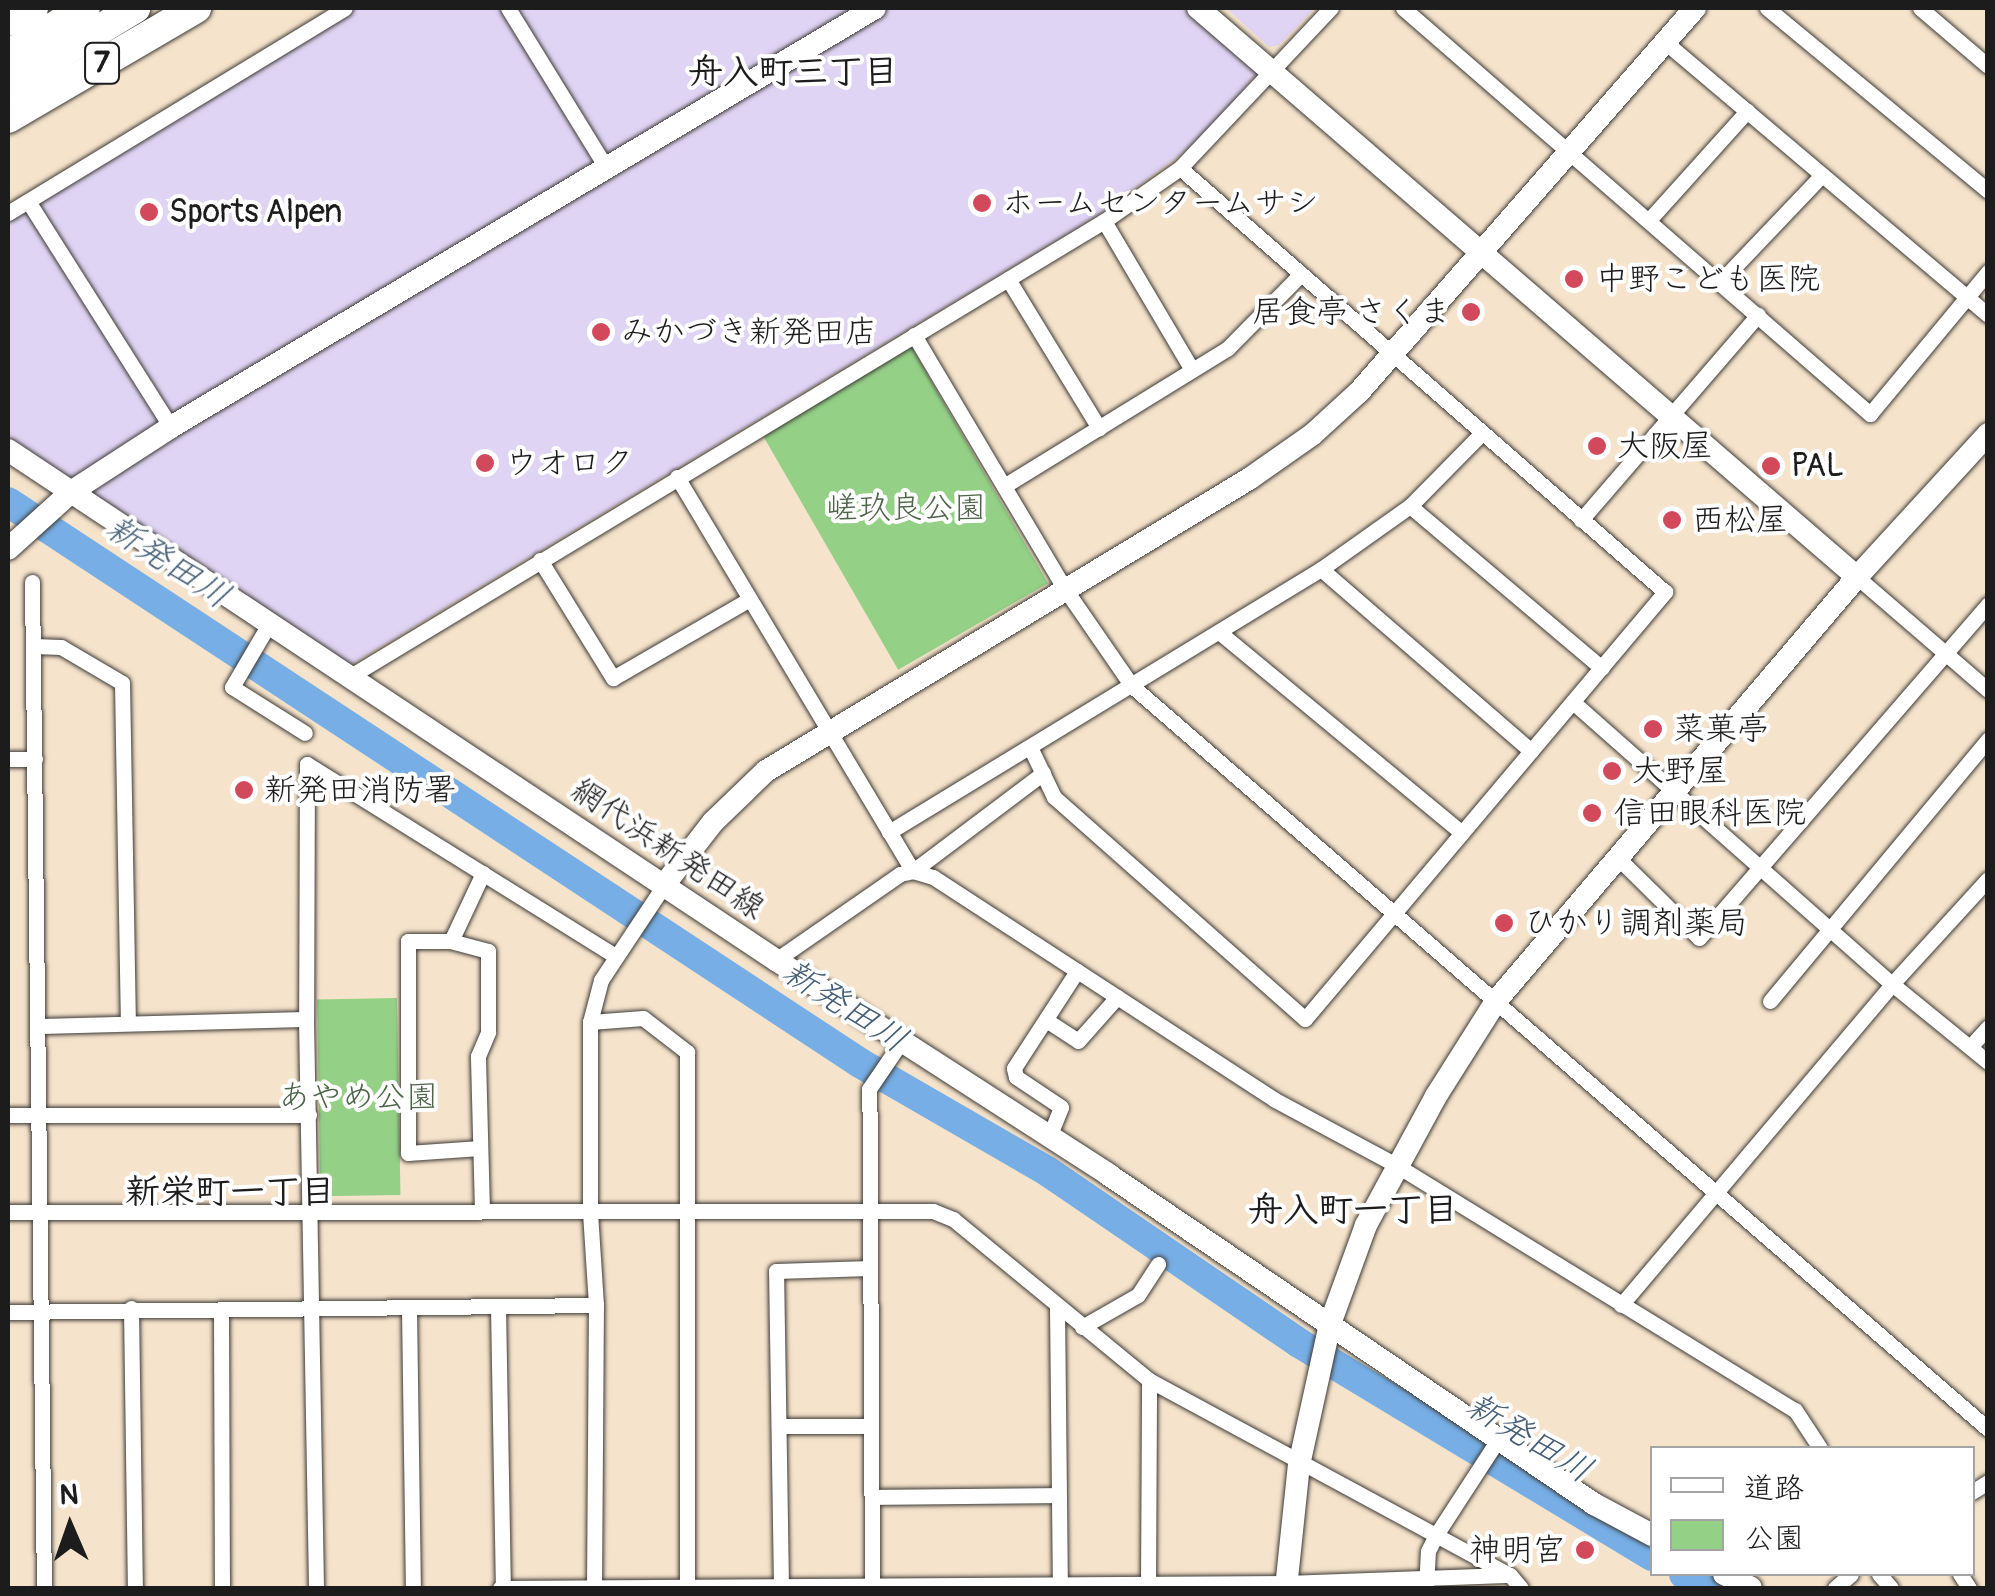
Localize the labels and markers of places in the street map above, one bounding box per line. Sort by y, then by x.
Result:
place label: ホームセンタームサシ [1002,184,1322,222]
marker: ホームセンタームサシ [971,192,993,214]
place label: Sports Alpen [169,193,342,231]
marker: Sports Alpen [138,201,160,223]
place label: 中野こども医院 [1596,260,1820,298]
marker: 中野こども医院 [1561,266,1587,292]
place label: 居食亭 さくま [1252,293,1451,331]
marker: 居食亭 さくま [1460,301,1482,323]
place label: みかづき新発田店 [621,313,877,351]
marker: みかづき新発田店 [590,321,612,343]
place label: 大阪屋 [1617,427,1713,465]
marker: 大阪屋 [1586,435,1608,457]
place label: ウオロク [505,444,633,482]
place label: PAL [1791,447,1844,485]
marker: ウオロク [474,452,496,474]
marker: PAL [1760,455,1782,477]
place label: 西松屋 [1692,501,1788,539]
marker: 西松屋 [1661,509,1683,531]
place label: 菜菓亭 [1673,710,1769,748]
marker: 菜菓亭 [1642,718,1664,740]
place label: 大野屋 [1632,752,1728,790]
marker: 大野屋 [1601,760,1623,782]
place label: 新発田消防署 [264,771,456,809]
marker: 新発田消防署 [233,779,255,801]
place label: 信田眼科医院 [1614,794,1806,832]
marker: 信田眼科医院 [1579,800,1605,826]
place label: ひかり調剤薬局 [1524,904,1748,942]
marker: ひかり調剤薬局 [1493,912,1515,934]
place label: 神明宮 [1469,1531,1565,1569]
marker: 神明宮 [1574,1539,1596,1561]

